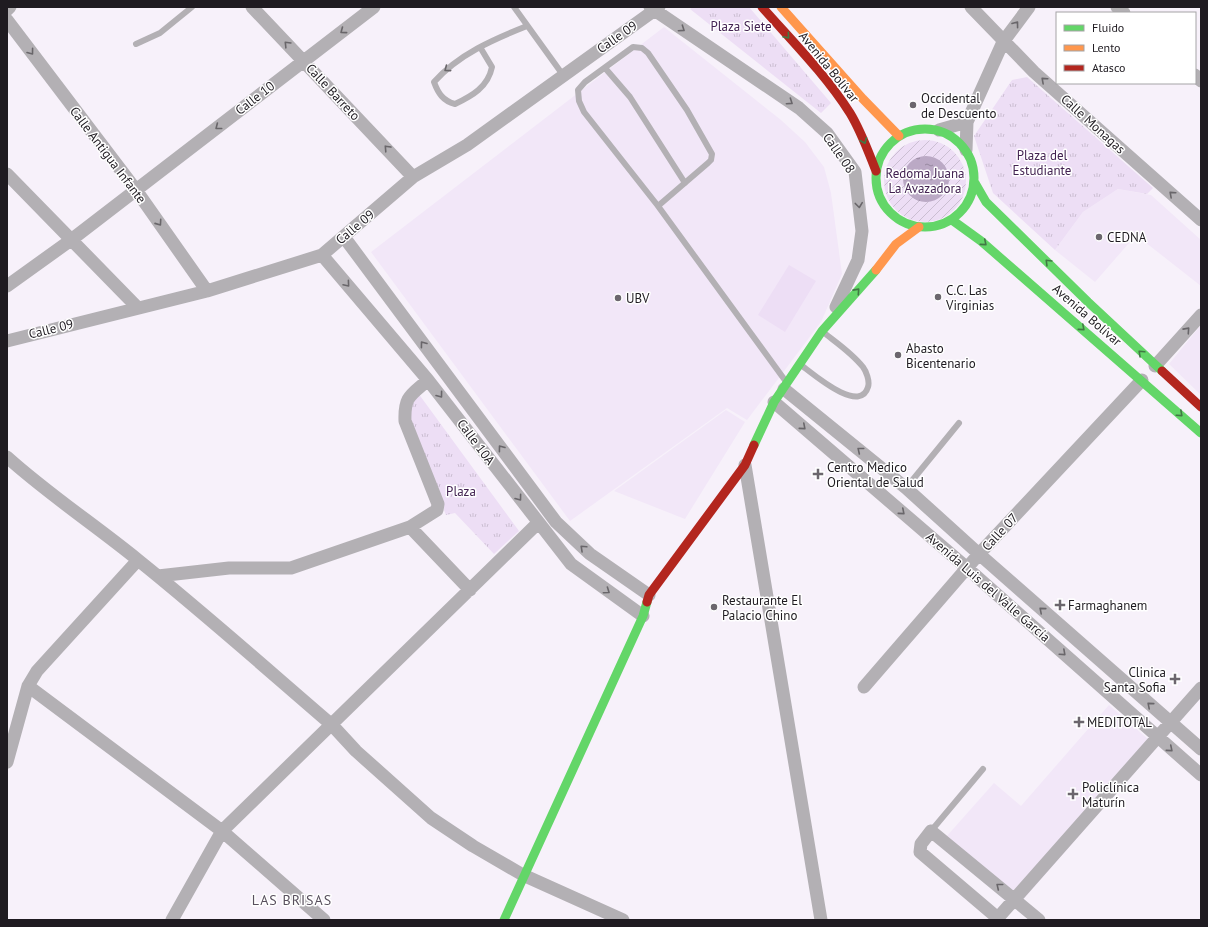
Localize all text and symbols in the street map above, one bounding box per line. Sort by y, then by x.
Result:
legend [1056,12,1196,84]
street label: Calle 09 [593,17,641,57]
park label: Plaza Siete [710,18,772,35]
text: Fluido [1092,20,1124,35]
one-way arrow [1012,22,1019,29]
one-way arrow [678,25,685,32]
one-way arrow [341,26,348,33]
street label: Avenida Bolívar [795,28,863,106]
one-way arrow [783,32,790,39]
text: Lento [1092,40,1121,55]
one-way arrow [285,41,292,49]
one-way arrow [26,47,33,54]
street label: Calle Barreto [302,60,364,124]
text: Atasco [1092,60,1125,75]
one-way arrow [445,64,452,71]
street label: Calle 10 [232,77,278,119]
one-way arrow [1041,78,1048,85]
place label: Occidental de Descuento [921,90,996,122]
street label: Calle Monagas [1057,91,1129,157]
one-way arrow [785,97,792,104]
marker: Occidental de Descuento [908,100,918,110]
street label: Calle Antigua Infante [66,103,150,207]
one-way arrow [215,122,222,129]
street label: Calle 08 [819,129,859,177]
one-way arrow [859,137,867,144]
one-way arrow [384,145,391,153]
park label: Plaza del Estudiante [1013,147,1071,179]
park label: Redoma Juana La Avazadora [886,165,964,197]
one-way arrow [1169,192,1177,199]
one-way arrow [854,202,863,208]
street label: Calle 09 [332,206,378,248]
one-way arrow [154,219,162,226]
place label: CEDNA [1107,229,1147,246]
marker: CEDNA [1094,232,1104,242]
one-way arrow [979,239,986,246]
one-way arrow [1045,259,1053,267]
one-way arrow [343,280,350,287]
street label: Avenida Bolívar [1049,280,1126,350]
place label: C.C. Las Virginias [945,282,994,314]
one-way arrow [853,288,860,296]
place label: UBV [626,290,650,307]
marker: C.C. Las Virginias [933,292,943,302]
marker: UBV [613,293,623,303]
street label: Calle 09 [27,315,75,343]
one-way arrow [1077,324,1085,331]
one-way arrow [1183,327,1190,335]
place label: Abasto Bicentenario [906,340,976,372]
one-way arrow [421,341,428,348]
marker: Abasto Bicentenario [893,350,903,360]
one-way arrow [1138,350,1146,358]
one-way arrow [435,390,442,397]
one-way arrow [1175,409,1182,416]
street label: Calle 10A [453,416,499,469]
one-way arrow [799,422,806,429]
one-way arrow [498,445,505,452]
one-way arrow [858,448,865,455]
place label: Centro Medico Oriental de Salud [827,459,924,491]
marker: Centro Medico Oriental de Salud [812,468,824,480]
park label: Plaza [446,483,476,500]
one-way arrow [514,493,521,500]
one-way arrow [897,507,905,515]
street label: Calle 07 [978,510,1022,554]
street label: Avenida Luis del Valle García [922,528,1054,646]
one-way arrow [580,545,588,553]
one-way arrow [603,586,610,593]
place label: Restaurante El Palacio Chino [722,592,802,624]
place label: Farmaghanem [1068,597,1147,614]
marker: Farmaghanem [1055,600,1065,610]
marker: Restaurante El Palacio Chino [709,602,719,612]
one-way arrow [1039,607,1047,615]
one-way arrow [1058,649,1065,656]
place label: Clinica Santa Sofia [1104,664,1166,696]
marker: Clinica Santa Sofia [1169,673,1181,685]
one-way arrow [1147,702,1155,710]
place label: MEDITOTAL [1087,714,1152,731]
marker: MEDITOTAL [1074,717,1084,727]
one-way arrow [1166,744,1173,751]
place label: Policlínica Maturín [1082,779,1139,811]
marker: Policlínica Maturín [1067,788,1079,800]
one-way arrow [996,884,1003,891]
district label: LAS BRISAS [252,891,332,909]

